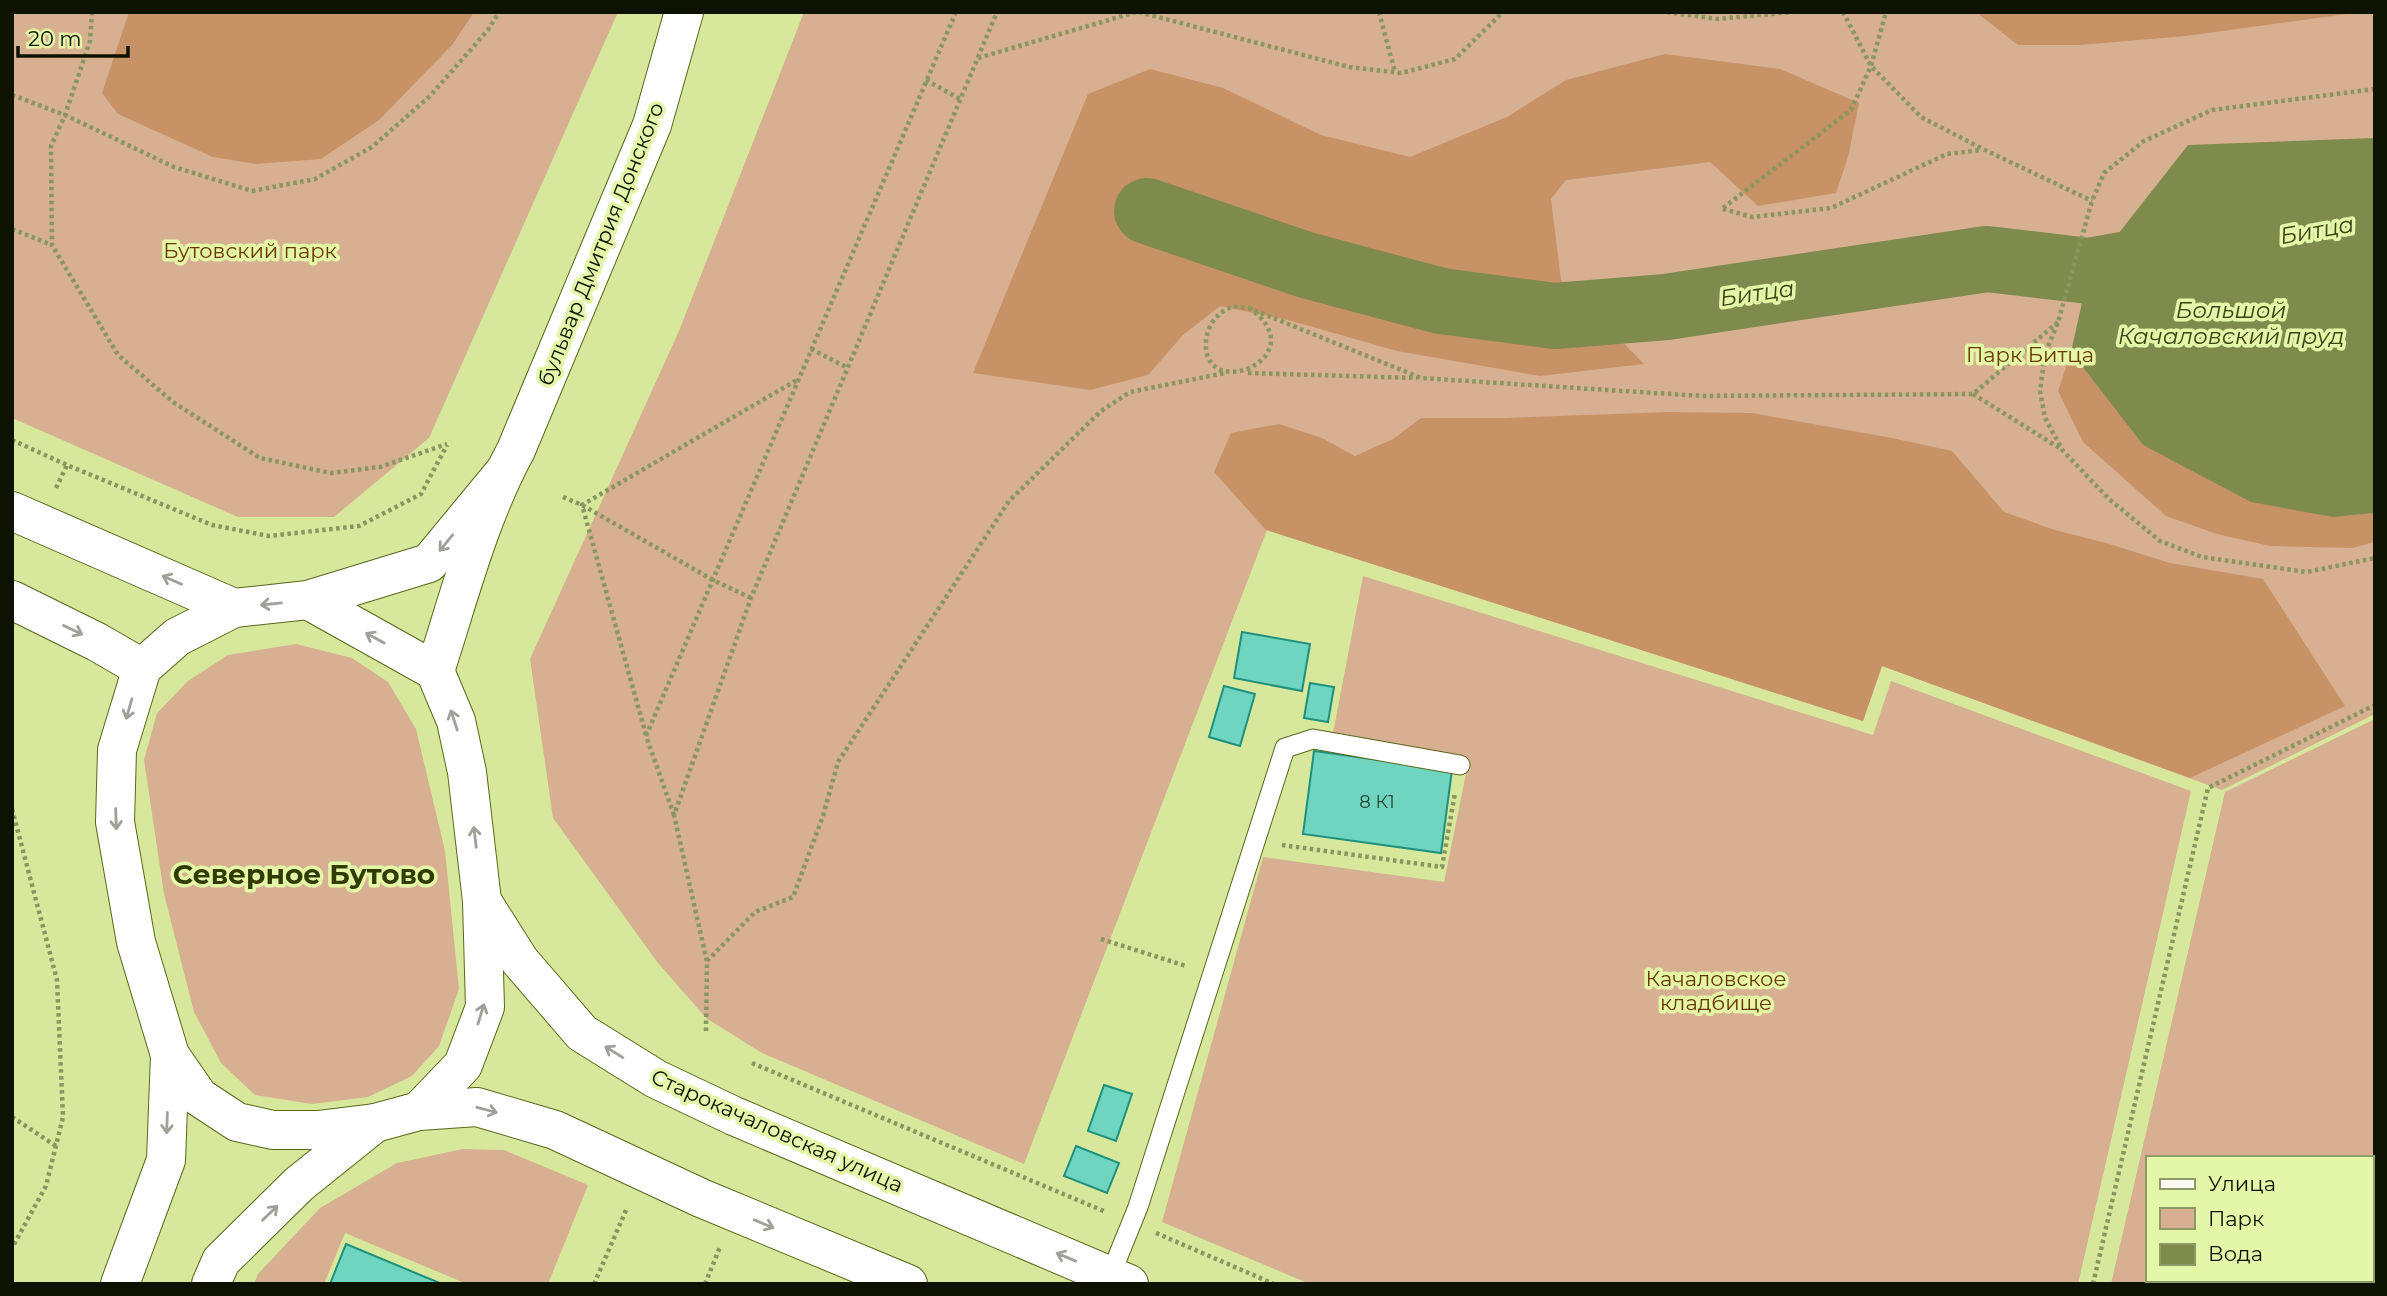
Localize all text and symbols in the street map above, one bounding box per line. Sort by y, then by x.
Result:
scale bar [18,14,128,58]
text: 20 m [28,26,82,51]
street label: бульвар Дмитрия Донского [532,99,669,389]
water label: Битца [2278,210,2356,250]
park label: Бутовский парк [163,238,337,263]
water label: Битца [1718,274,1796,312]
water label: Большой Качаловский пруд [2118,296,2344,350]
park label: Парк Битца [1966,342,2094,367]
one-way arrow [438,533,454,551]
one-way arrow [162,573,183,586]
one-way arrow [260,598,283,611]
one-way arrow [63,624,84,637]
one-way arrow [366,631,386,645]
one-way arrow [122,698,135,720]
one-way arrow [447,710,460,732]
house number: 8 К1 [1359,791,1395,813]
one-way arrow [109,807,122,830]
one-way arrow [468,826,481,848]
district label: Северное Бутово [173,857,435,891]
park label: Качаловское кладбище [1646,966,1786,1015]
one-way arrow [476,1004,489,1026]
one-way arrow [604,1045,624,1059]
street label: Старокачаловская улица [647,1064,907,1197]
one-way arrow [476,1105,498,1118]
one-way arrow [161,1111,174,1134]
legend [2146,1156,2373,1282]
text: Улица [2208,1171,2276,1196]
one-way arrow [261,1205,278,1222]
text: Парк [2208,1206,2264,1231]
one-way arrow [753,1218,775,1231]
text: Вода [2208,1241,2263,1266]
one-way arrow [1056,1250,1077,1263]

